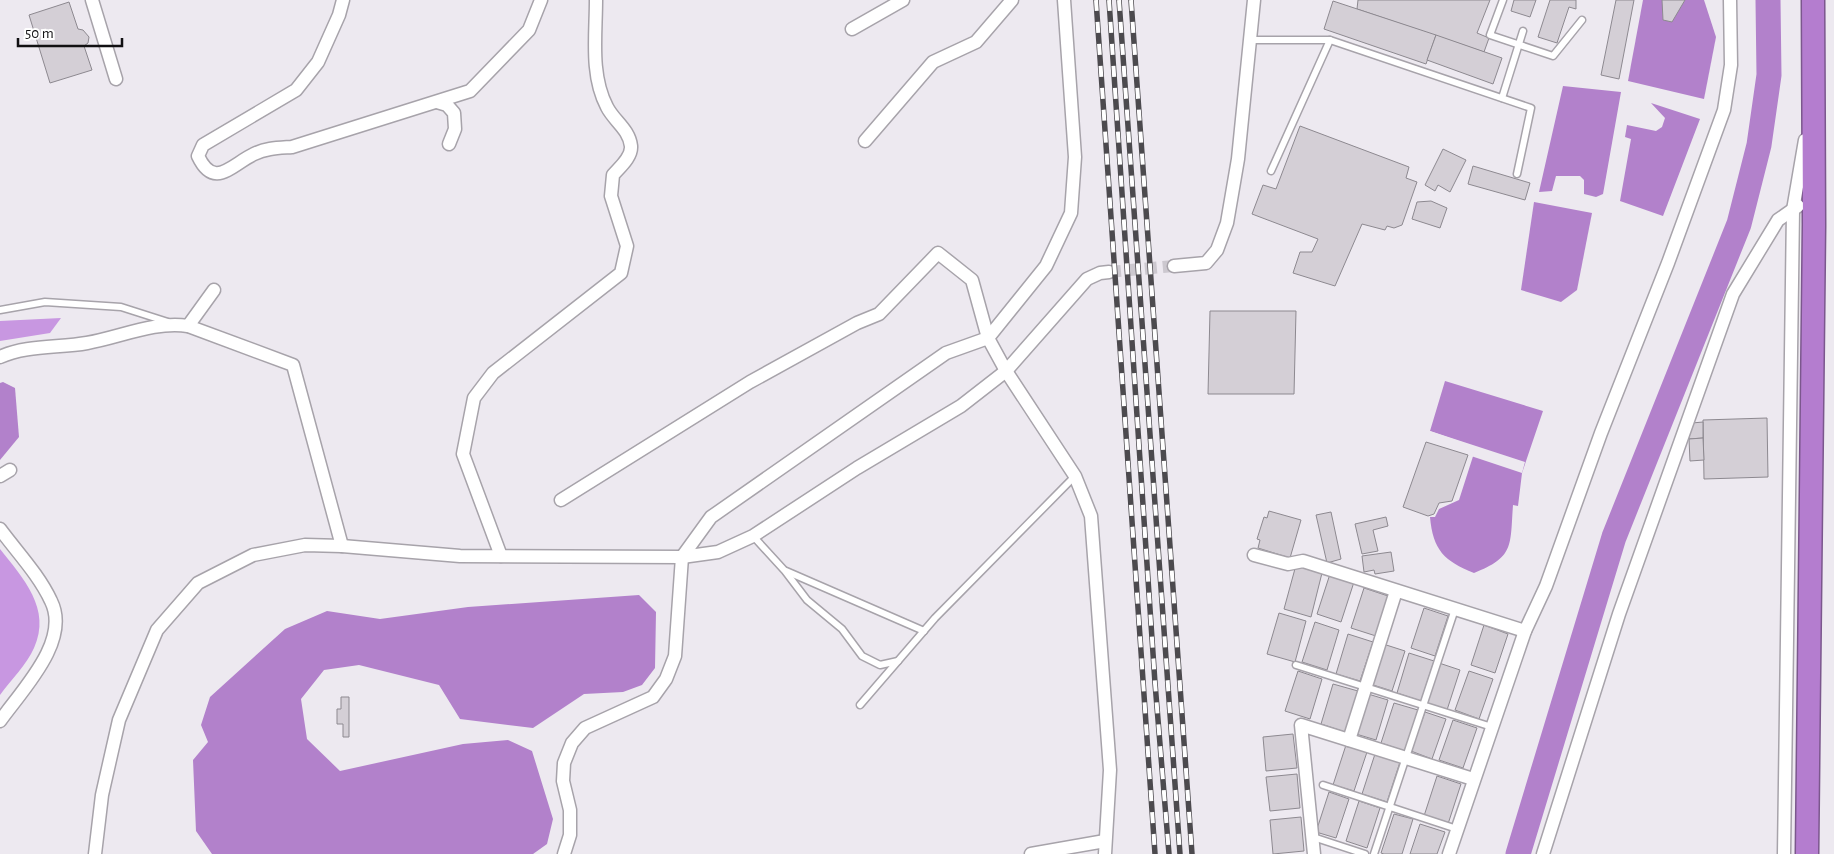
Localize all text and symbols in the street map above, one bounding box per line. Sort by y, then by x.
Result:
scale bar [18,15,121,47]
text: 50 m [25,26,54,41]

